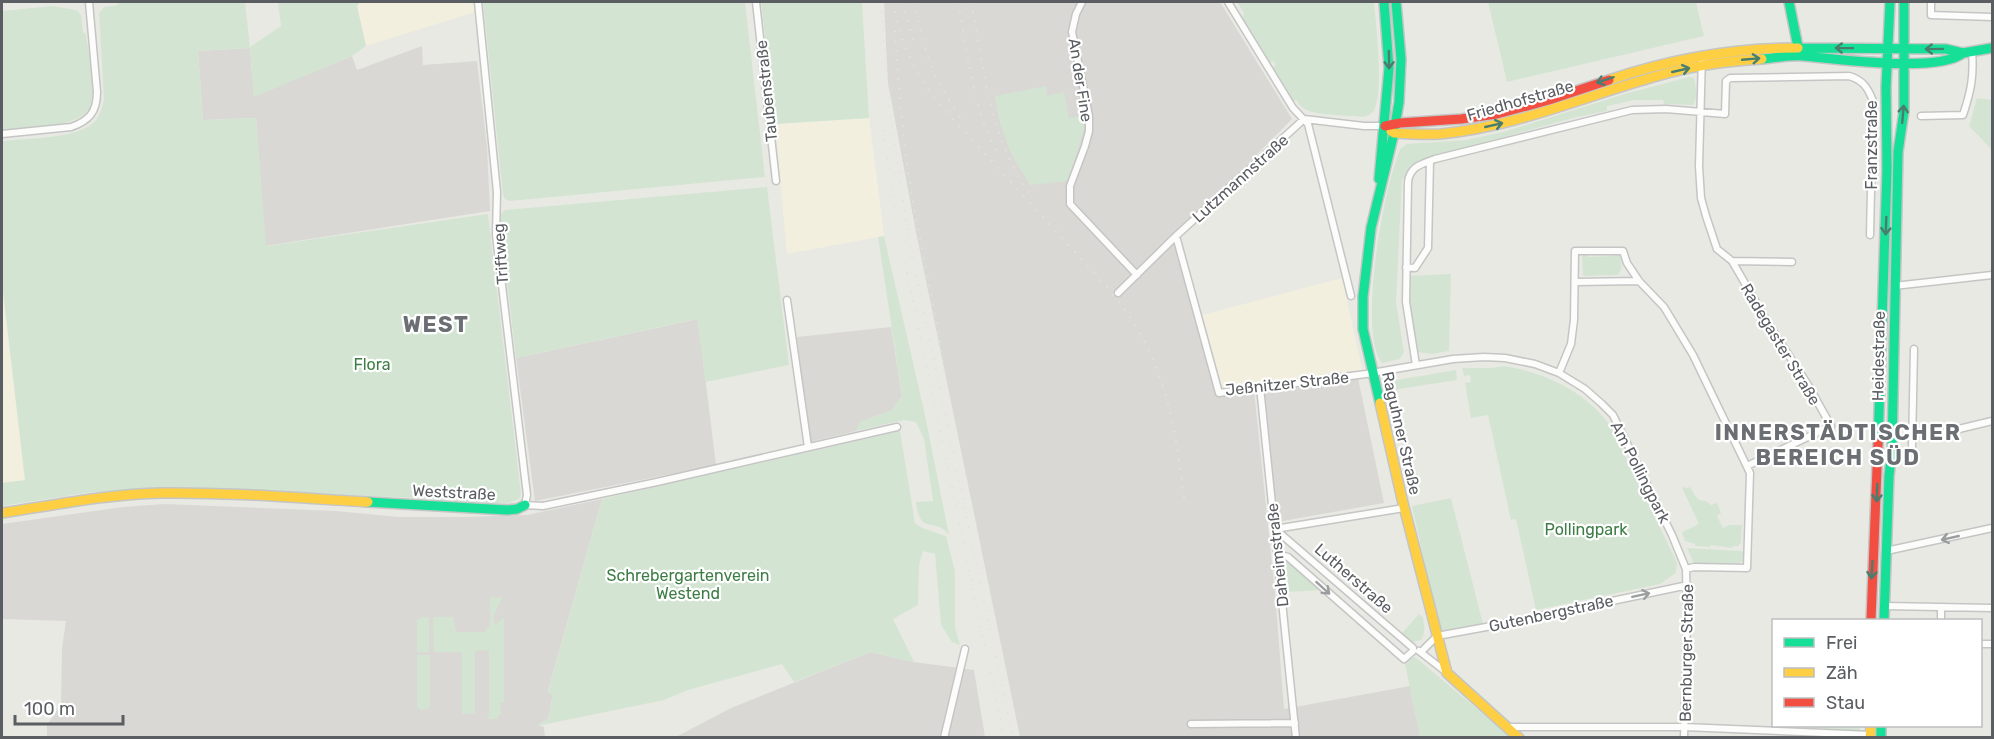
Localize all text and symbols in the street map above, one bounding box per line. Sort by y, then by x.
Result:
street label: An der Fine [1065,37,1096,123]
street label: Taubenstraße [752,39,781,143]
one-way arrow [1834,42,1854,53]
one-way arrow [1924,43,1944,55]
one-way arrow [1383,49,1394,69]
one-way arrow [1740,53,1760,64]
one-way arrow [1671,63,1690,75]
street label: Friedhofstraße [1465,76,1576,125]
one-way arrow [1596,76,1615,87]
street label: Franzstraße [1862,100,1881,190]
one-way arrow [1898,105,1909,125]
one-way arrow [1484,119,1503,130]
street label: Lutzmannstraße [1188,130,1292,227]
one-way arrow [1880,215,1891,235]
street label: Triftweg [489,223,512,285]
street label: Radegaster Straße [1737,280,1824,409]
district label: WEST [403,311,469,338]
street label: Heidestraße [1868,311,1889,401]
park label: Flora [353,355,391,374]
street label: Jeßnitzer Straße [1224,368,1350,399]
street label: Raguhner Straße [1378,370,1425,497]
street label: Am Pollingpark [1607,418,1675,527]
district label: INNERSTÄDTISCHER BEREICH SÜD [1715,419,1961,471]
street label: Weststraße [412,481,496,504]
one-way arrow [1872,483,1883,503]
street label: Daheimstraße [1263,502,1292,608]
park label: Pollingpark [1545,520,1628,539]
one-way arrow [1941,533,1961,544]
street label: Lutherstraße [1311,539,1397,617]
one-way arrow [1867,559,1878,579]
park label: Schrebergartenverein Westend [607,566,769,603]
one-way arrow [1316,581,1331,595]
street label: Bernburger Straße [1676,584,1697,722]
one-way arrow [1630,589,1650,600]
street label: Gutenbergstraße [1487,591,1615,636]
legend [1772,619,1982,727]
text: Frei [1826,632,1857,654]
text: Zäh [1826,662,1858,684]
scale bar [15,688,123,726]
text: Stau [1826,692,1865,714]
text: 100 m [24,698,75,720]

